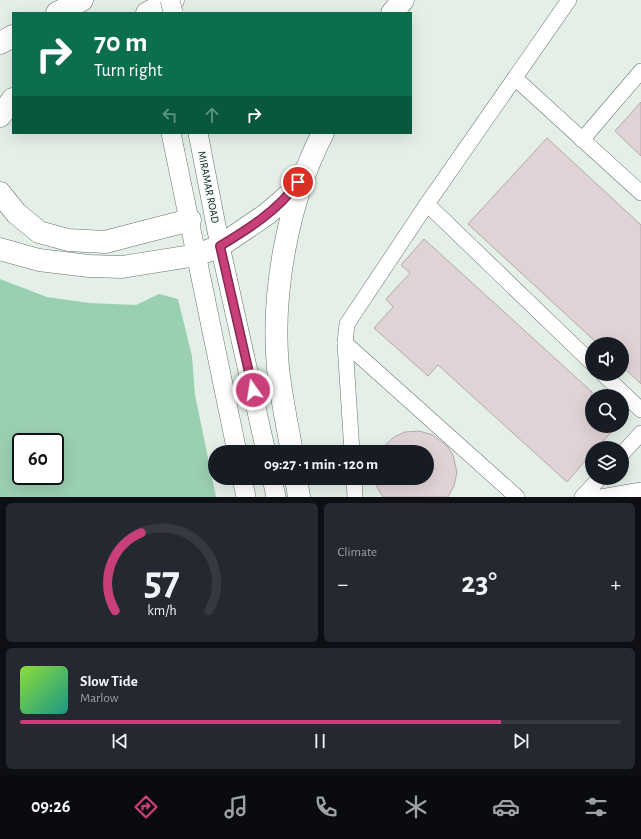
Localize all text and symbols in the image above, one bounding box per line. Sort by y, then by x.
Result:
icon: right [28,28,80,80]
text: 70 m [94,29,148,57]
text: Turn right [94,62,163,80]
icon: left [159,104,181,126]
icon: ahead [201,104,223,126]
icon: right [243,104,265,126]
street label: MIRAMAR ROAD [196,150,221,224]
pin [281,165,315,199]
icon: arrive [287,171,309,193]
map controls [585,337,629,485]
button: sound [585,337,629,381]
position arrow [232,369,274,411]
button: search [585,389,629,433]
speed limit sign: 60 [12,433,64,485]
button: layers [585,441,629,485]
text: 09:27 · 1 min · 120 m [264,457,378,472]
text: Climate [338,546,377,559]
text: 57 [144,560,180,601]
text: 23° [461,568,497,598]
text: − [338,573,348,595]
text: + [610,573,621,595]
text: km/h [147,603,176,617]
text: Slow Tide [80,674,138,689]
text: Marlow [80,692,118,705]
icon: previous [109,730,131,752]
icon: pause [309,730,331,752]
icon: next [510,730,532,752]
icon: directions [132,793,160,821]
icon: music [222,793,250,821]
icon: phone [312,793,340,821]
icon: climate [402,793,430,821]
icon: car [492,793,520,821]
icon: filters [582,793,610,821]
text: 09:26 [31,798,70,816]

